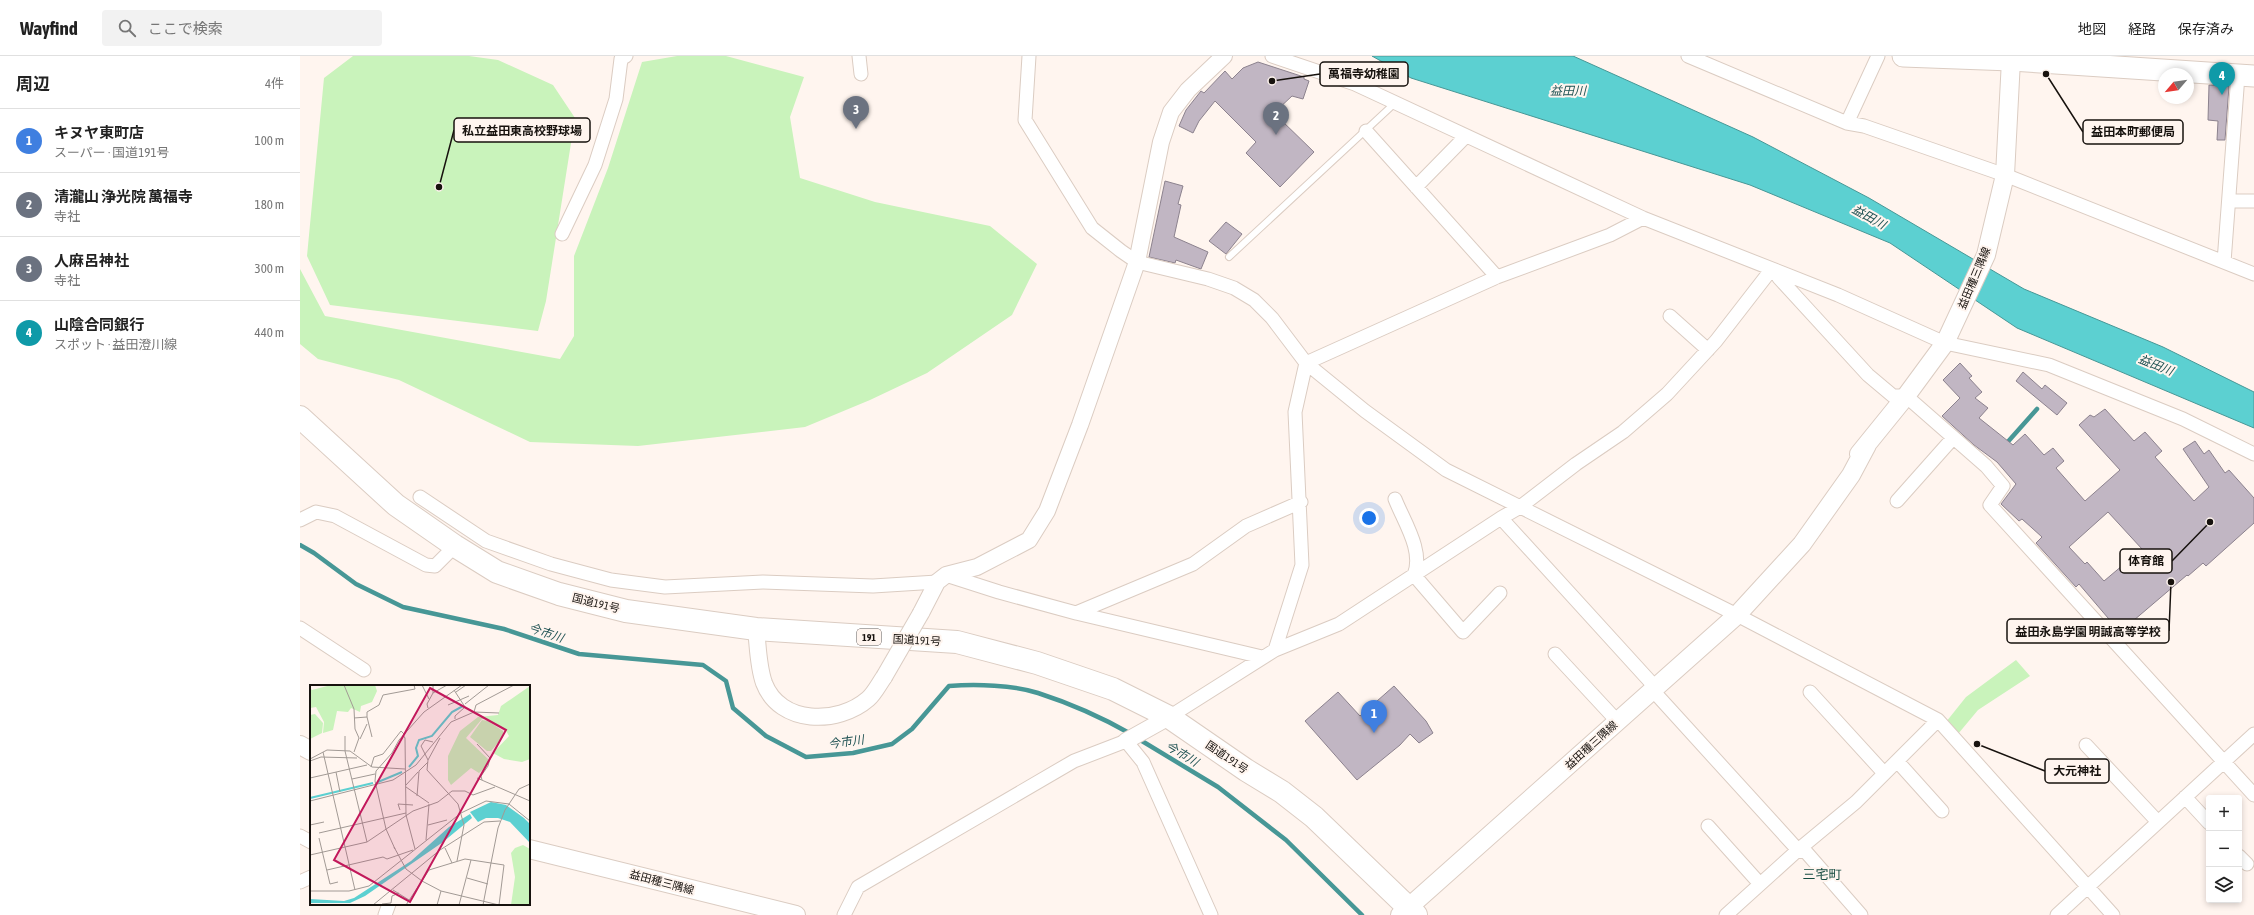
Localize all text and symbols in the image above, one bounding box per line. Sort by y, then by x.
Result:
search box [102,10,382,46]
text: Wayfind [20,17,78,39]
icon: search [116,17,138,39]
text: ここで検索 [148,20,223,37]
text: 地図 [2078,21,2106,37]
text: 経路 [2128,21,2156,37]
text: 保存済み [2178,21,2234,37]
callout: 萬福寺幼稚園 [1320,62,1408,86]
pin: 4 [2209,62,2235,95]
text: 萬福寺幼稚園 [1328,67,1400,81]
north arrow [2158,68,2194,104]
text: 周辺 [16,74,50,94]
text: 4件 [265,76,284,91]
water label: 益田川 [1550,84,1588,98]
pin: 3 [843,96,869,129]
pin: 2 [1263,102,1289,135]
callout: 私立益田東高校野球場 [454,118,590,142]
callout: 益田本町郵便局 [2083,120,2183,144]
text: キヌヤ東町店 [54,124,144,141]
text: 私立益田東高校野球場 [462,124,582,138]
text: 益田本町郵便局 [2091,125,2175,139]
text: 1 [26,133,32,148]
text: 100 m [255,133,284,148]
text: スーパー · 国道191号 [54,145,170,160]
text: 清瀧山 浄光院 萬福寺 [54,188,193,205]
text: 2 [26,197,32,212]
text: 180 m [255,197,284,212]
water label: 益田川 [1850,202,1890,233]
text: 寺社 [54,209,80,224]
street label: 益田種三隅線 [1956,245,1992,311]
text: 人麻呂神社 [54,252,129,269]
text: 3 [26,261,32,276]
text: 300 m [255,261,284,276]
text: 寺社 [54,273,80,288]
text: 山陰合同銀行 [54,316,144,333]
text: 4 [26,325,32,340]
text: 440 m [255,325,284,340]
text: スポット · 益田澄川線 [54,337,177,352]
water label: 益田川 [2137,352,2177,379]
your location [1359,508,1379,528]
callout: 体育館 [2120,549,2172,573]
text: 体育館 [2128,554,2164,568]
street label: 国道191号 [571,591,621,615]
callout: 益田永島学園 明誠高等学校 [2007,619,2169,643]
water label: 今市川 [527,621,567,646]
text: 益田永島学園 明誠高等学校 [2015,625,2161,639]
road number: 191 [857,629,881,645]
street label: 国道191号 [892,633,942,647]
inset map [310,685,530,905]
pin: 1 [1361,700,1387,733]
street label: 益田種三隅線 [1562,718,1620,772]
water label: 今市川 [827,732,867,751]
street label: 国道191号 [1204,738,1250,776]
water label: 今市川 [1163,739,1203,770]
callout: 大元神社 [2045,759,2109,783]
text: 大元神社 [2053,764,2101,778]
map controls [2206,795,2242,903]
button: + [2206,795,2242,831]
button: − [2206,831,2242,867]
district label: 三宅町 [1802,867,1842,882]
button: layers [2206,867,2242,903]
street label: 益田種三隅線 [629,868,695,896]

